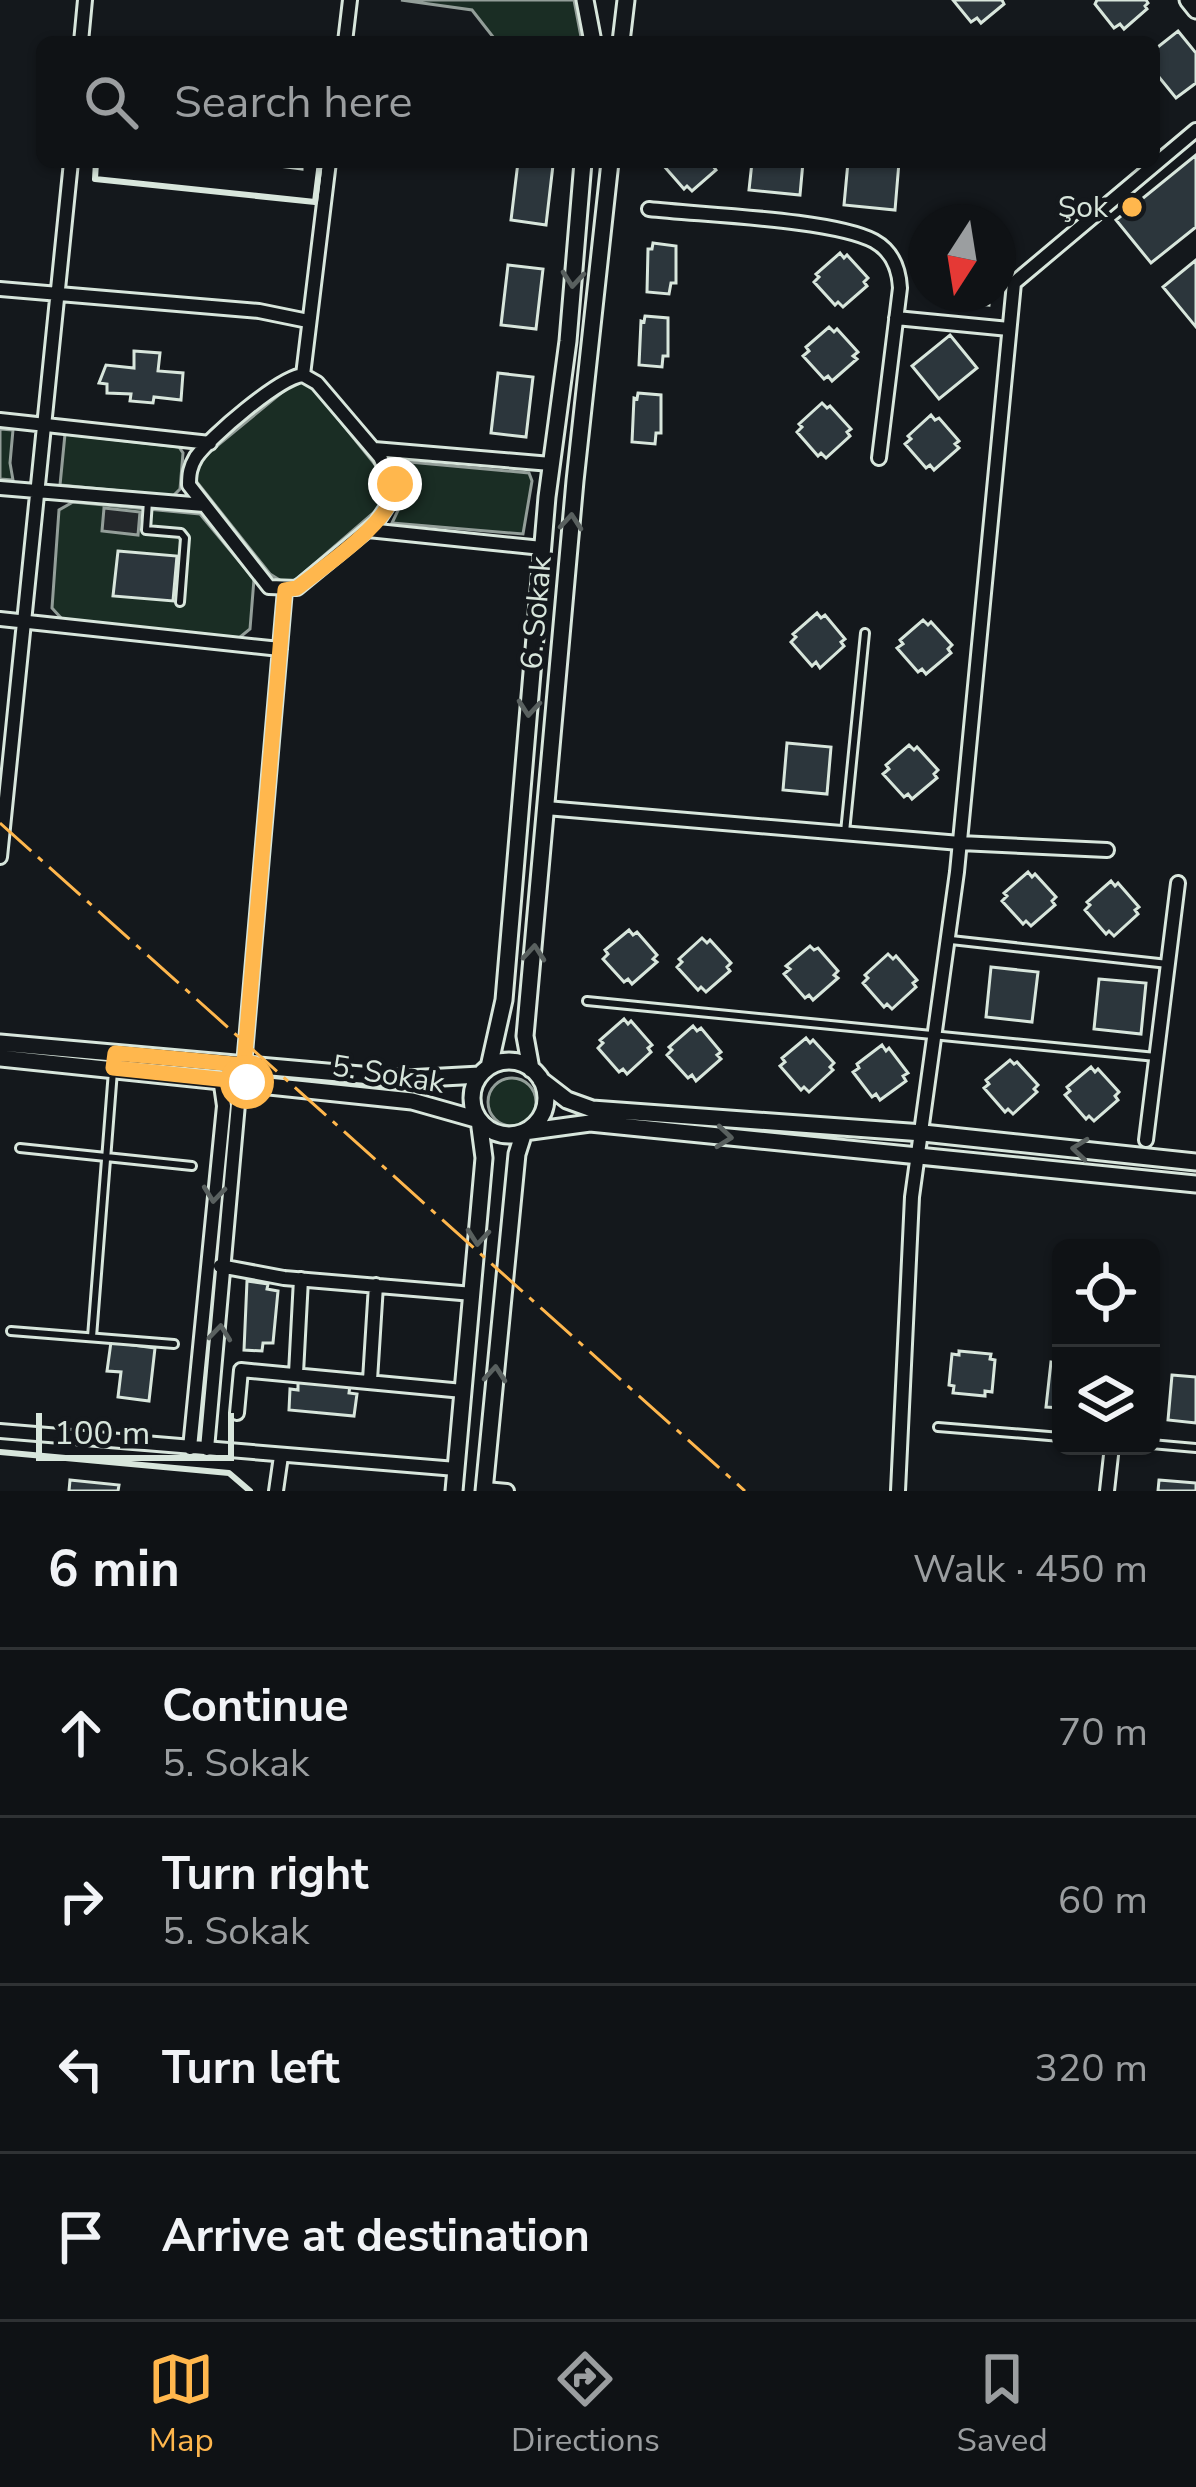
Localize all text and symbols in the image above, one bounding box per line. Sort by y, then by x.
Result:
search box [36,36,1160,168]
icon: search [78,69,144,135]
text: Search here [174,72,413,133]
place label: Şok [1058,187,1109,228]
marker: Şok [1119,194,1145,220]
north arrow [908,204,1016,312]
one-way arrow [561,269,586,288]
route end [368,457,422,511]
one-way arrow [558,512,583,531]
street label: 6. Sokak [511,554,562,671]
one-way arrow [517,699,542,718]
one-way arrow [521,943,546,962]
street label: 5. Sokak [329,1045,448,1104]
route start [220,1055,274,1109]
one-way arrow [714,1124,733,1149]
one-way arrow [1070,1137,1089,1162]
one-way arrow [202,1185,228,1204]
one-way arrow [465,1227,491,1246]
map controls [1052,1239,1160,1455]
button: locate [1052,1239,1160,1347]
one-way arrow [207,1323,232,1342]
button: layers [1052,1347,1160,1455]
one-way arrow [482,1365,507,1384]
scale bar [36,1407,234,1460]
text: 100 m [54,1411,150,1456]
text: 6 min [48,1534,180,1604]
text: Walk · 450 m [913,1543,1148,1596]
text: Continue [162,1676,349,1737]
icon: ahead [48,1700,114,1766]
text: 70 m [1058,1706,1148,1759]
text: 5. Sokak [162,1737,309,1790]
text: Turn right [162,1844,369,1905]
icon: right [48,1868,114,1934]
text: 60 m [1058,1874,1148,1927]
text: 5. Sokak [162,1905,309,1958]
icon: left [48,2036,114,2102]
text: Turn left [162,2038,340,2099]
text: 320 m [1034,2042,1148,2095]
icon: arrive [48,2204,114,2270]
text: Arrive at destination [162,2206,590,2267]
tab: Map [148,2346,214,2463]
tab: Directions [511,2346,660,2463]
tab: Saved [956,2346,1048,2463]

